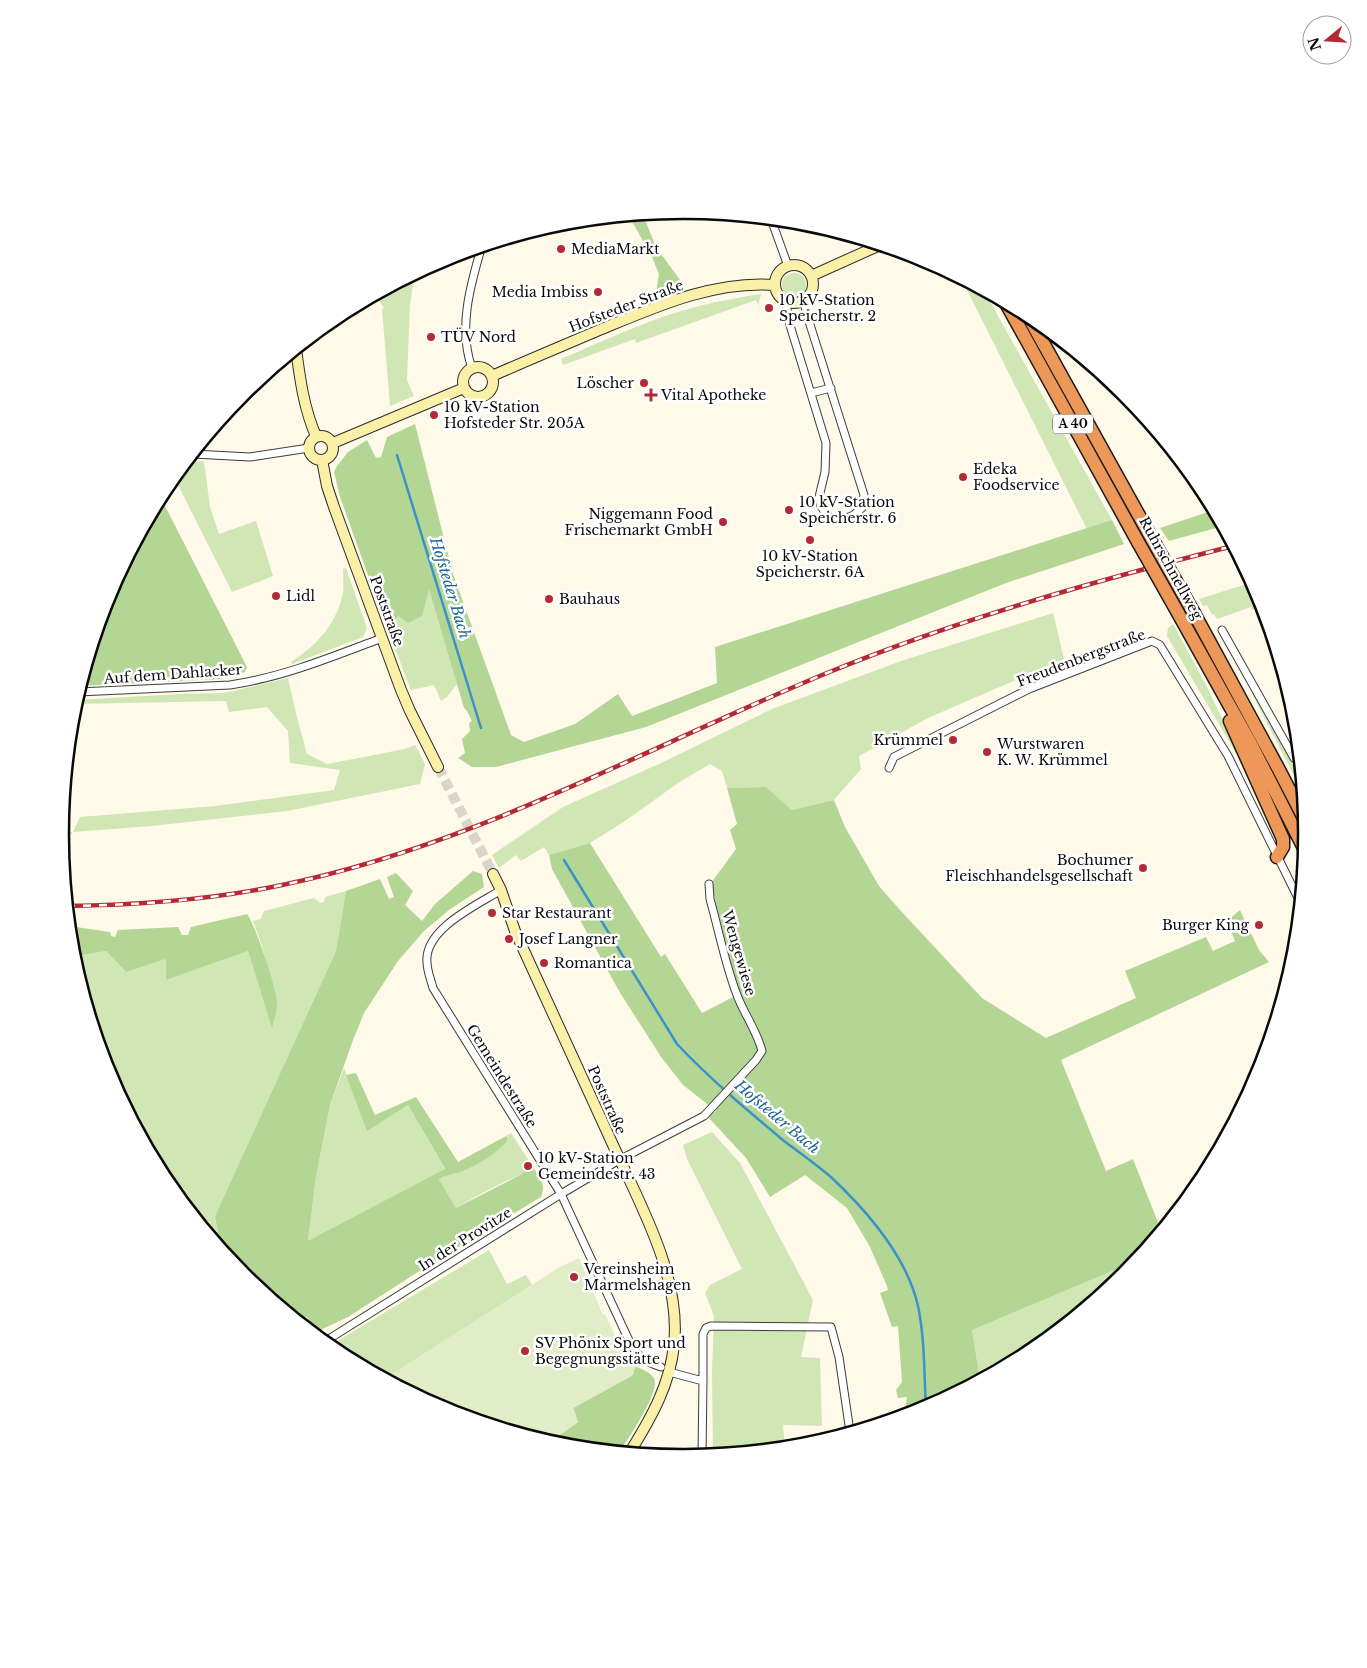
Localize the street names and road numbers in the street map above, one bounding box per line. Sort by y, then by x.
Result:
street label: Hofsteder Straße [566,276,686,336]
road number: A 40 [1053,414,1093,434]
street label: Ruhrschnellweg [1135,513,1207,623]
street label: Poststraße [366,573,408,649]
street label: Freudenbergstraße [1014,625,1148,691]
street label: Auf dem Dahlacker [102,660,243,688]
street label: Wengewiese [718,907,760,998]
street label: Gemeindestraße [463,1021,541,1131]
street label: Poststraße [584,1063,630,1137]
street label: In der Provitze [415,1203,515,1275]

